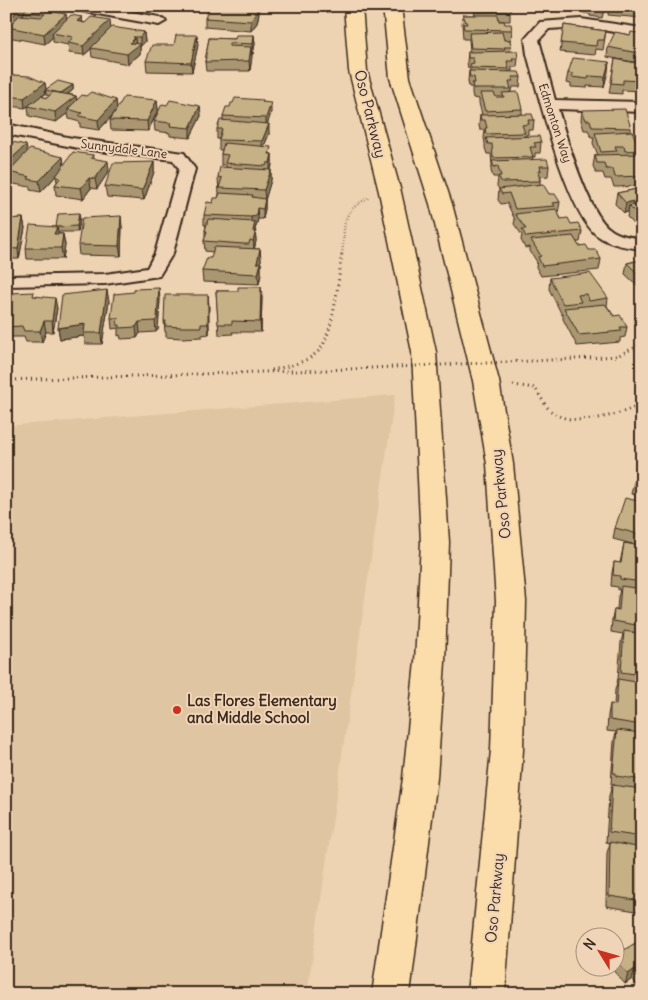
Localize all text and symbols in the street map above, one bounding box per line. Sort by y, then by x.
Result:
street label: Oso Parkway [350,68,391,160]
street label: Edmonton Way [536,81,575,165]
street label: Sunnydale Lane [80,136,168,161]
street label: Oso Parkway [486,448,515,540]
place label: Las Flores Elementary and Middle School [187,691,337,727]
marker: Las Flores Elementary and Middle School [171,704,183,716]
street label: Oso Parkway [481,852,508,944]
north arrow [576,928,626,978]
text: N [580,935,600,953]

